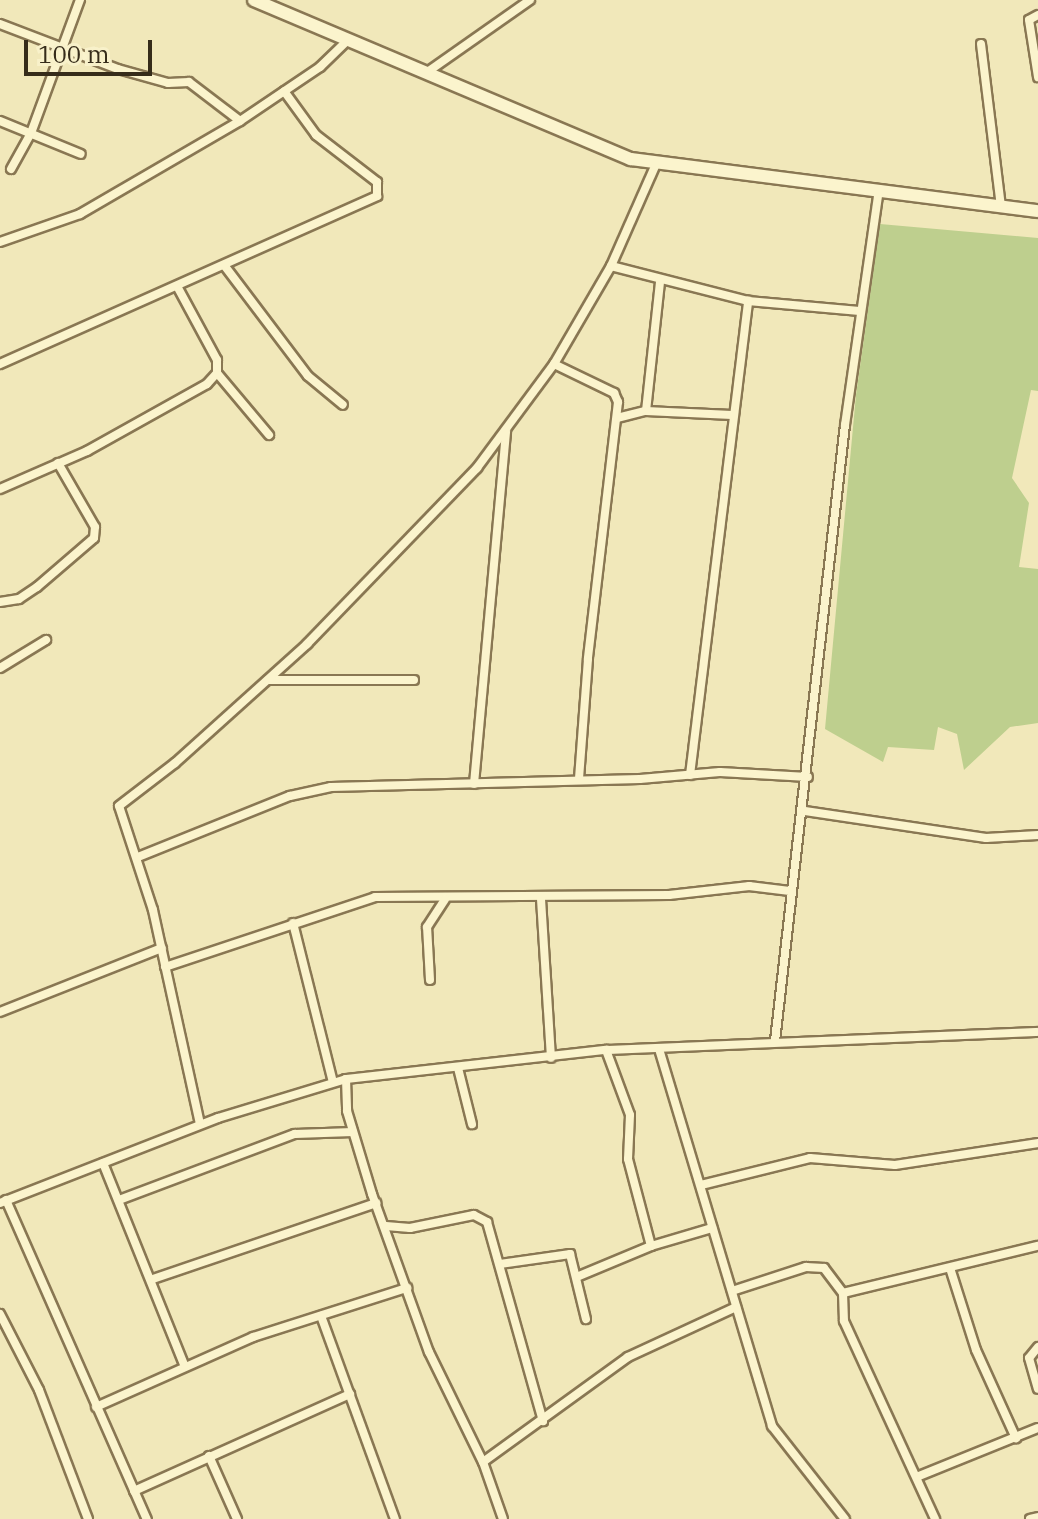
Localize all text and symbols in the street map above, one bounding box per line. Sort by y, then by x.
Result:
scale bar [28,24,156,74]
text: 100 m [38,38,110,70]

